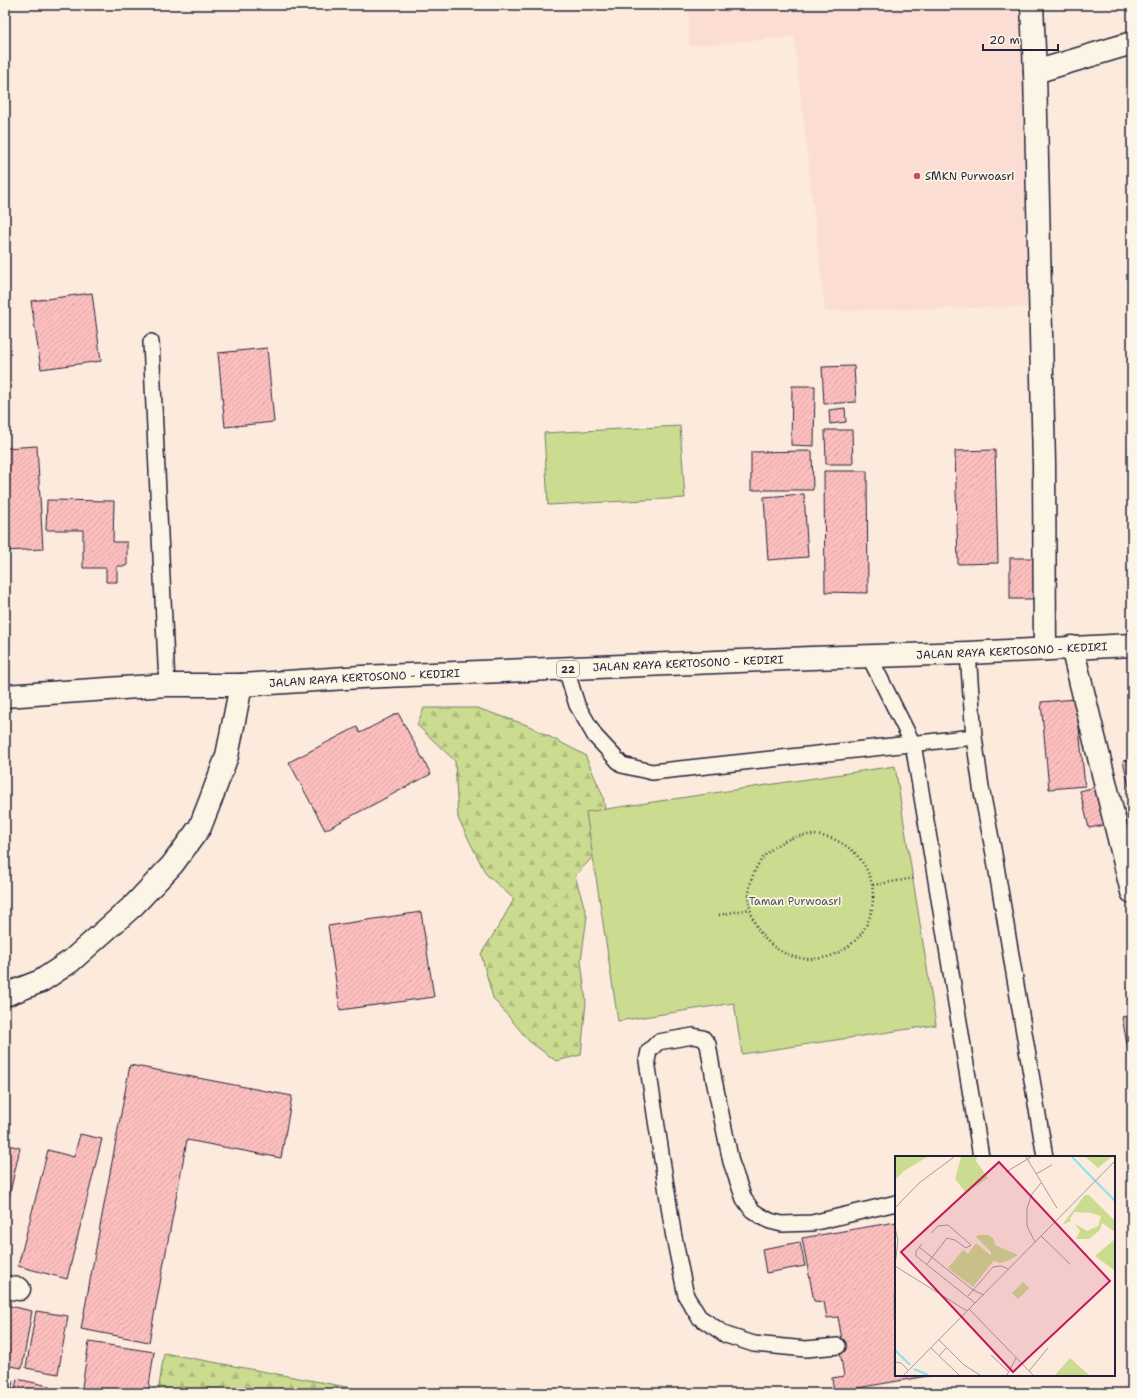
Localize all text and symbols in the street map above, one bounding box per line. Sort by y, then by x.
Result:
scale bar [983,26,1058,52]
text: 20 m [989,32,1020,48]
place label: SMKN Purwoasri [925,169,1014,184]
marker: SMKN Purwoasri [912,171,922,181]
street label: JALAN RAYA KERTOSONO - KEDIRI [916,639,1108,662]
street label: JALAN RAYA KERTOSONO - KEDIRI [592,652,784,675]
road number: 22 [557,661,579,677]
street label: JALAN RAYA KERTOSONO - KEDIRI [268,665,460,691]
park label: Taman Purwoasri [749,894,841,909]
inset map [895,1156,1115,1376]

